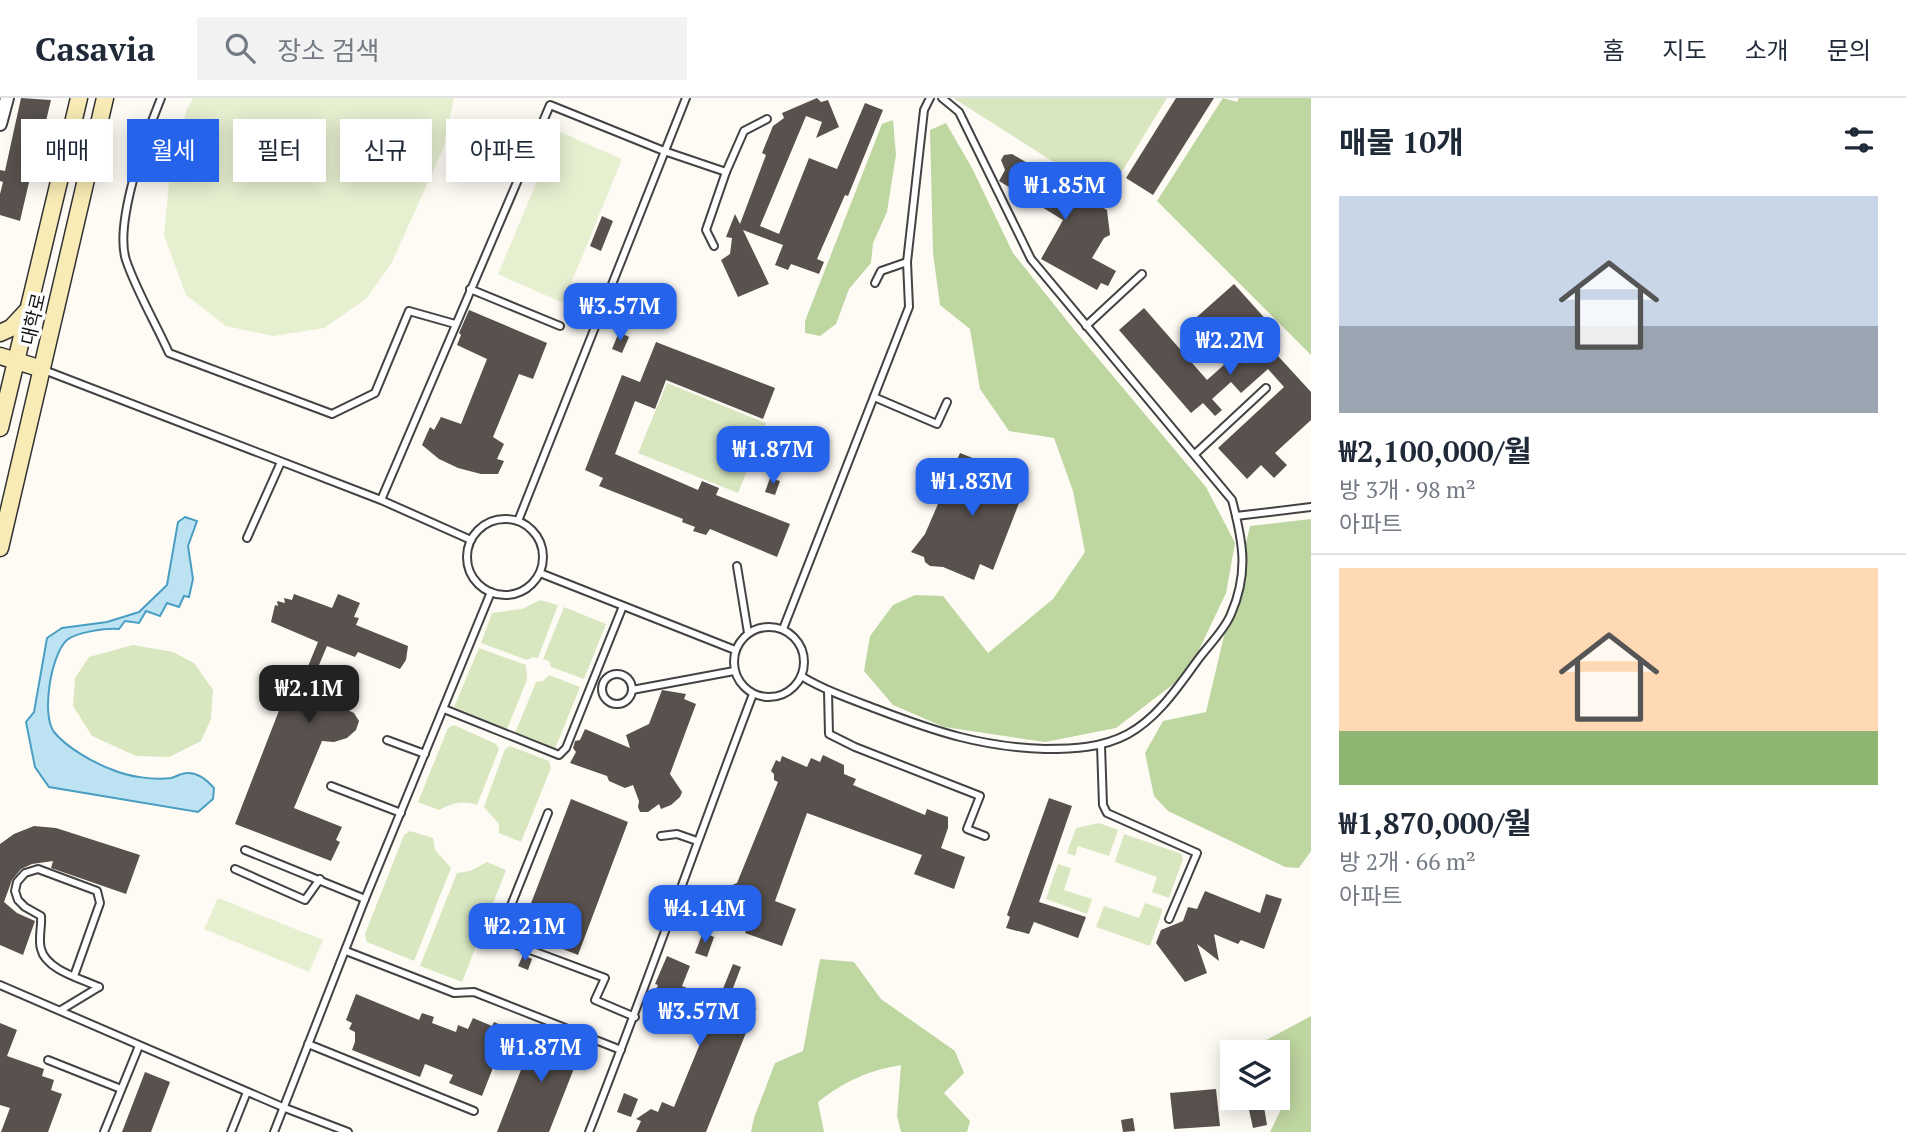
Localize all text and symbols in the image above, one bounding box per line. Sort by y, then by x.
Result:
search box [197,17,687,80]
text: Casavia [35,27,155,70]
icon: search [221,29,259,67]
text: 장소 검색 [277,33,379,67]
text: 홈 [1602,34,1624,66]
text: 지도 [1662,34,1707,66]
text: 소개 [1745,34,1789,66]
text: 문의 [1827,34,1871,66]
chip: 매매 [21,119,113,182]
chip: 월세 [127,119,219,182]
chip: 필터 [233,119,326,182]
chip: 신규 [340,119,432,182]
chip: 아파트 [446,119,560,182]
icon: filters [1840,121,1878,159]
text: 매물 10개 [1339,122,1464,162]
pin: ₩1.85M [1008,162,1122,222]
text: ₩1.85M [1025,169,1105,200]
icon: home [1546,242,1672,368]
pin: ₩3.57M [563,284,677,343]
text: ₩3.57M [580,290,660,321]
street label: 대학로 [14,291,51,347]
pin: ₩2.2M [1181,317,1279,377]
text: ₩2.2M [1196,324,1264,355]
pin: ₩1.87M [716,426,830,486]
text: ₩2,100,000/월 [1339,431,1532,471]
text: ₩1.87M [733,433,813,464]
pin: ₩1.83M [915,458,1029,518]
text: ₩1.83M [932,465,1012,496]
text: 방 3개 · 98 m² [1339,474,1476,505]
text: 아파트 [1339,508,1402,539]
icon: home [1546,614,1672,740]
pin: ₩2.1M [260,666,358,725]
text: ₩2.1M [275,672,343,703]
text: ₩1,870,000/월 [1339,803,1532,843]
text: 방 2개 · 66 m² [1339,846,1476,877]
text: 아파트 [1339,880,1402,911]
pin: ₩4.14M [648,886,762,945]
text: ₩4.14M [665,892,745,923]
pin: ₩2.21M [468,904,582,963]
text: ₩2.21M [485,910,565,941]
pin: ₩3.57M [642,988,756,1048]
text: ₩3.57M [659,995,739,1026]
pin: ₩1.87M [484,1024,598,1084]
text: ₩1.87M [501,1031,581,1062]
map controls [1220,1040,1290,1110]
button: layers [1220,1040,1290,1110]

